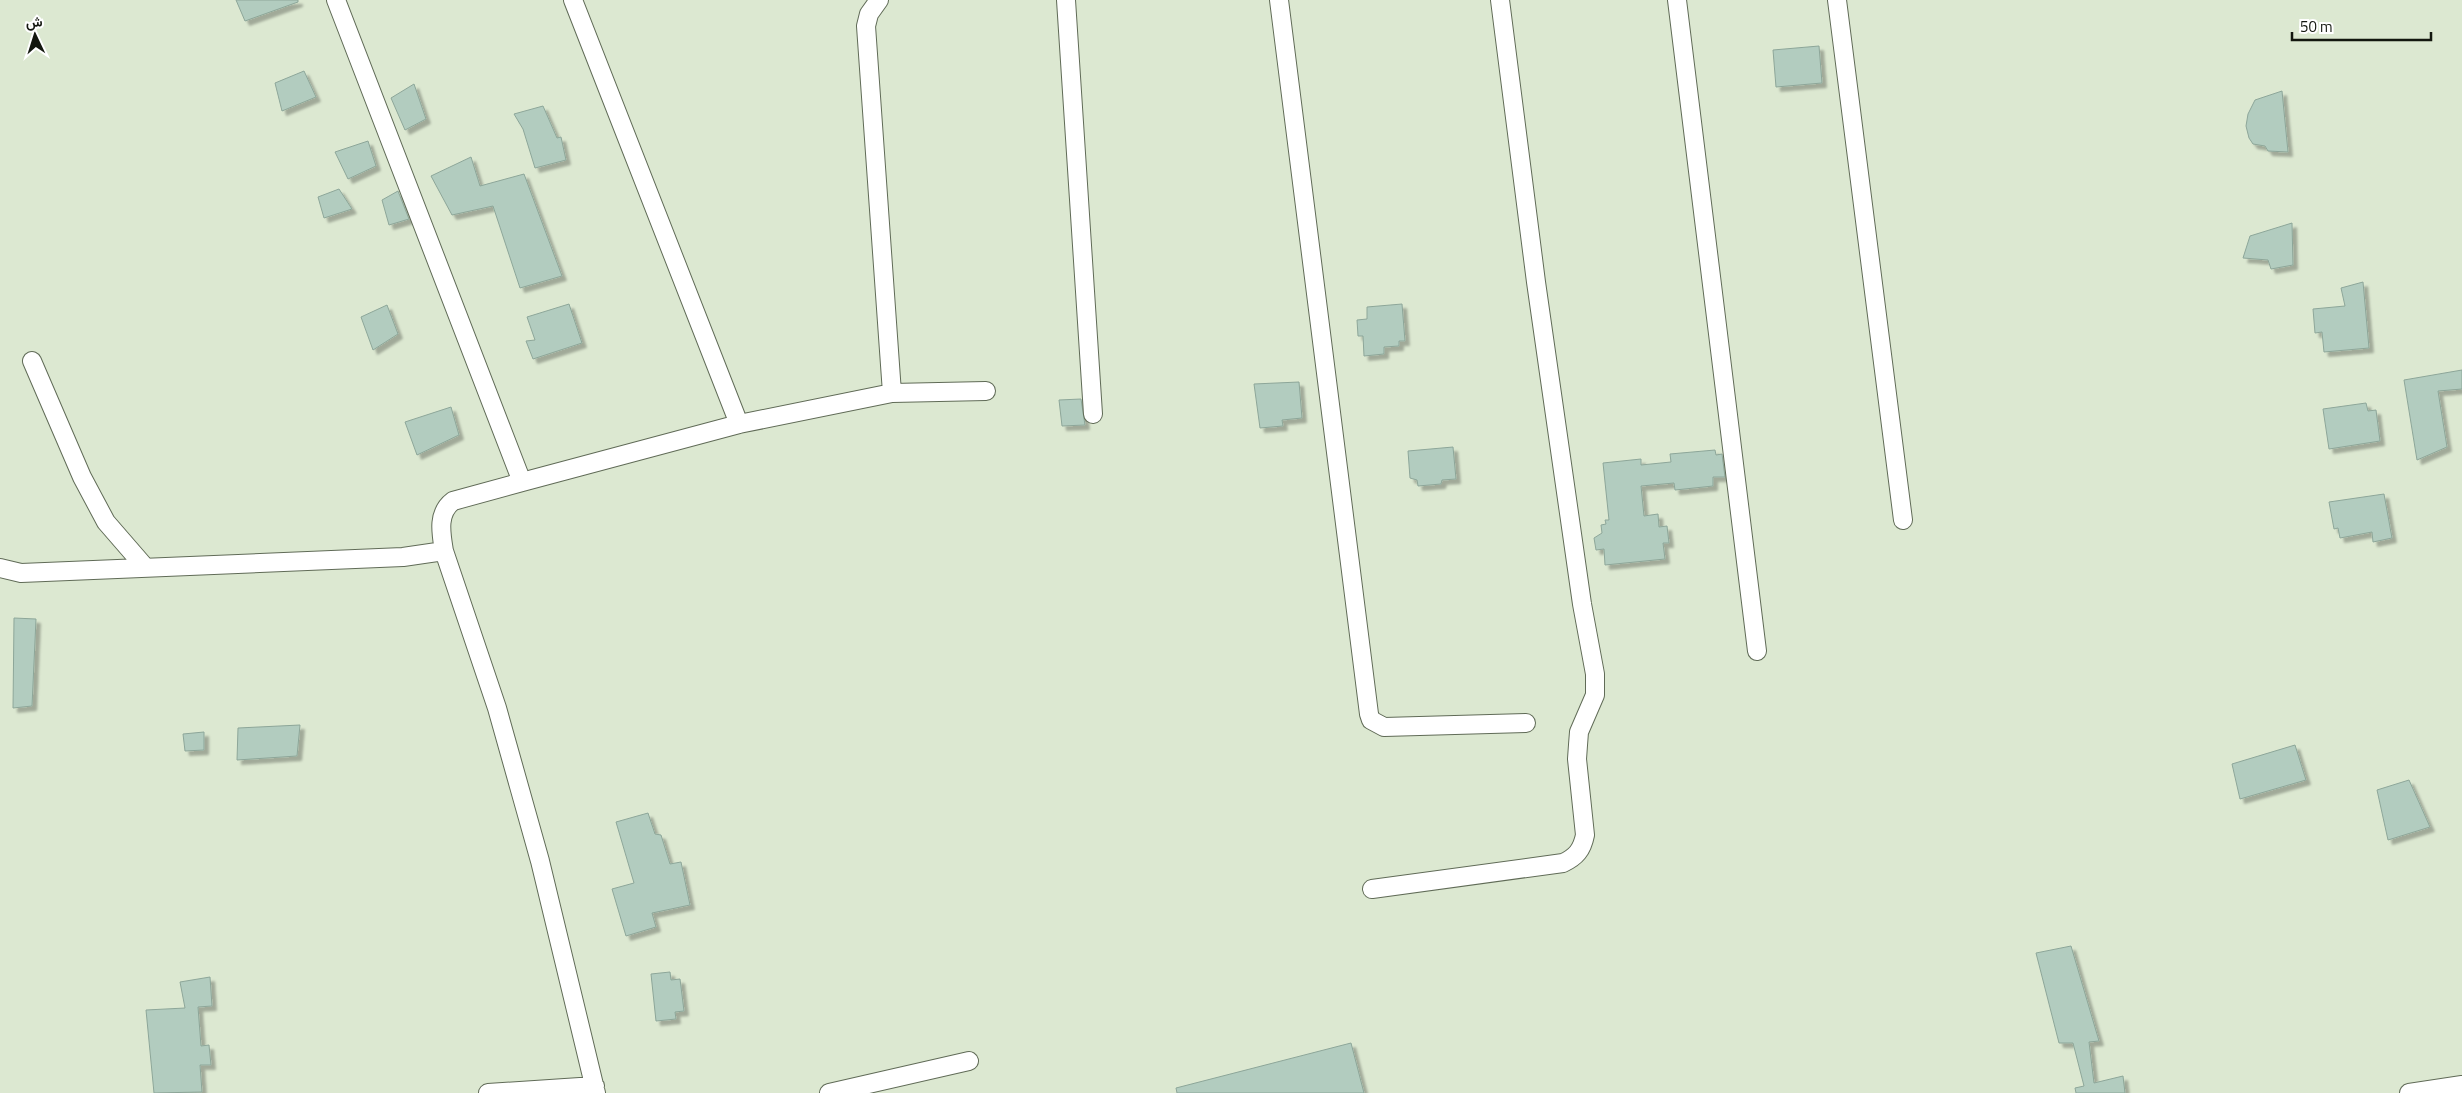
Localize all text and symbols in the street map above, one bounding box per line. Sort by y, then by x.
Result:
north arrow [10,10,60,60]
text: ش [25,10,43,33]
scale bar [2292,10,2431,42]
text: 50 m [2300,15,2333,38]

